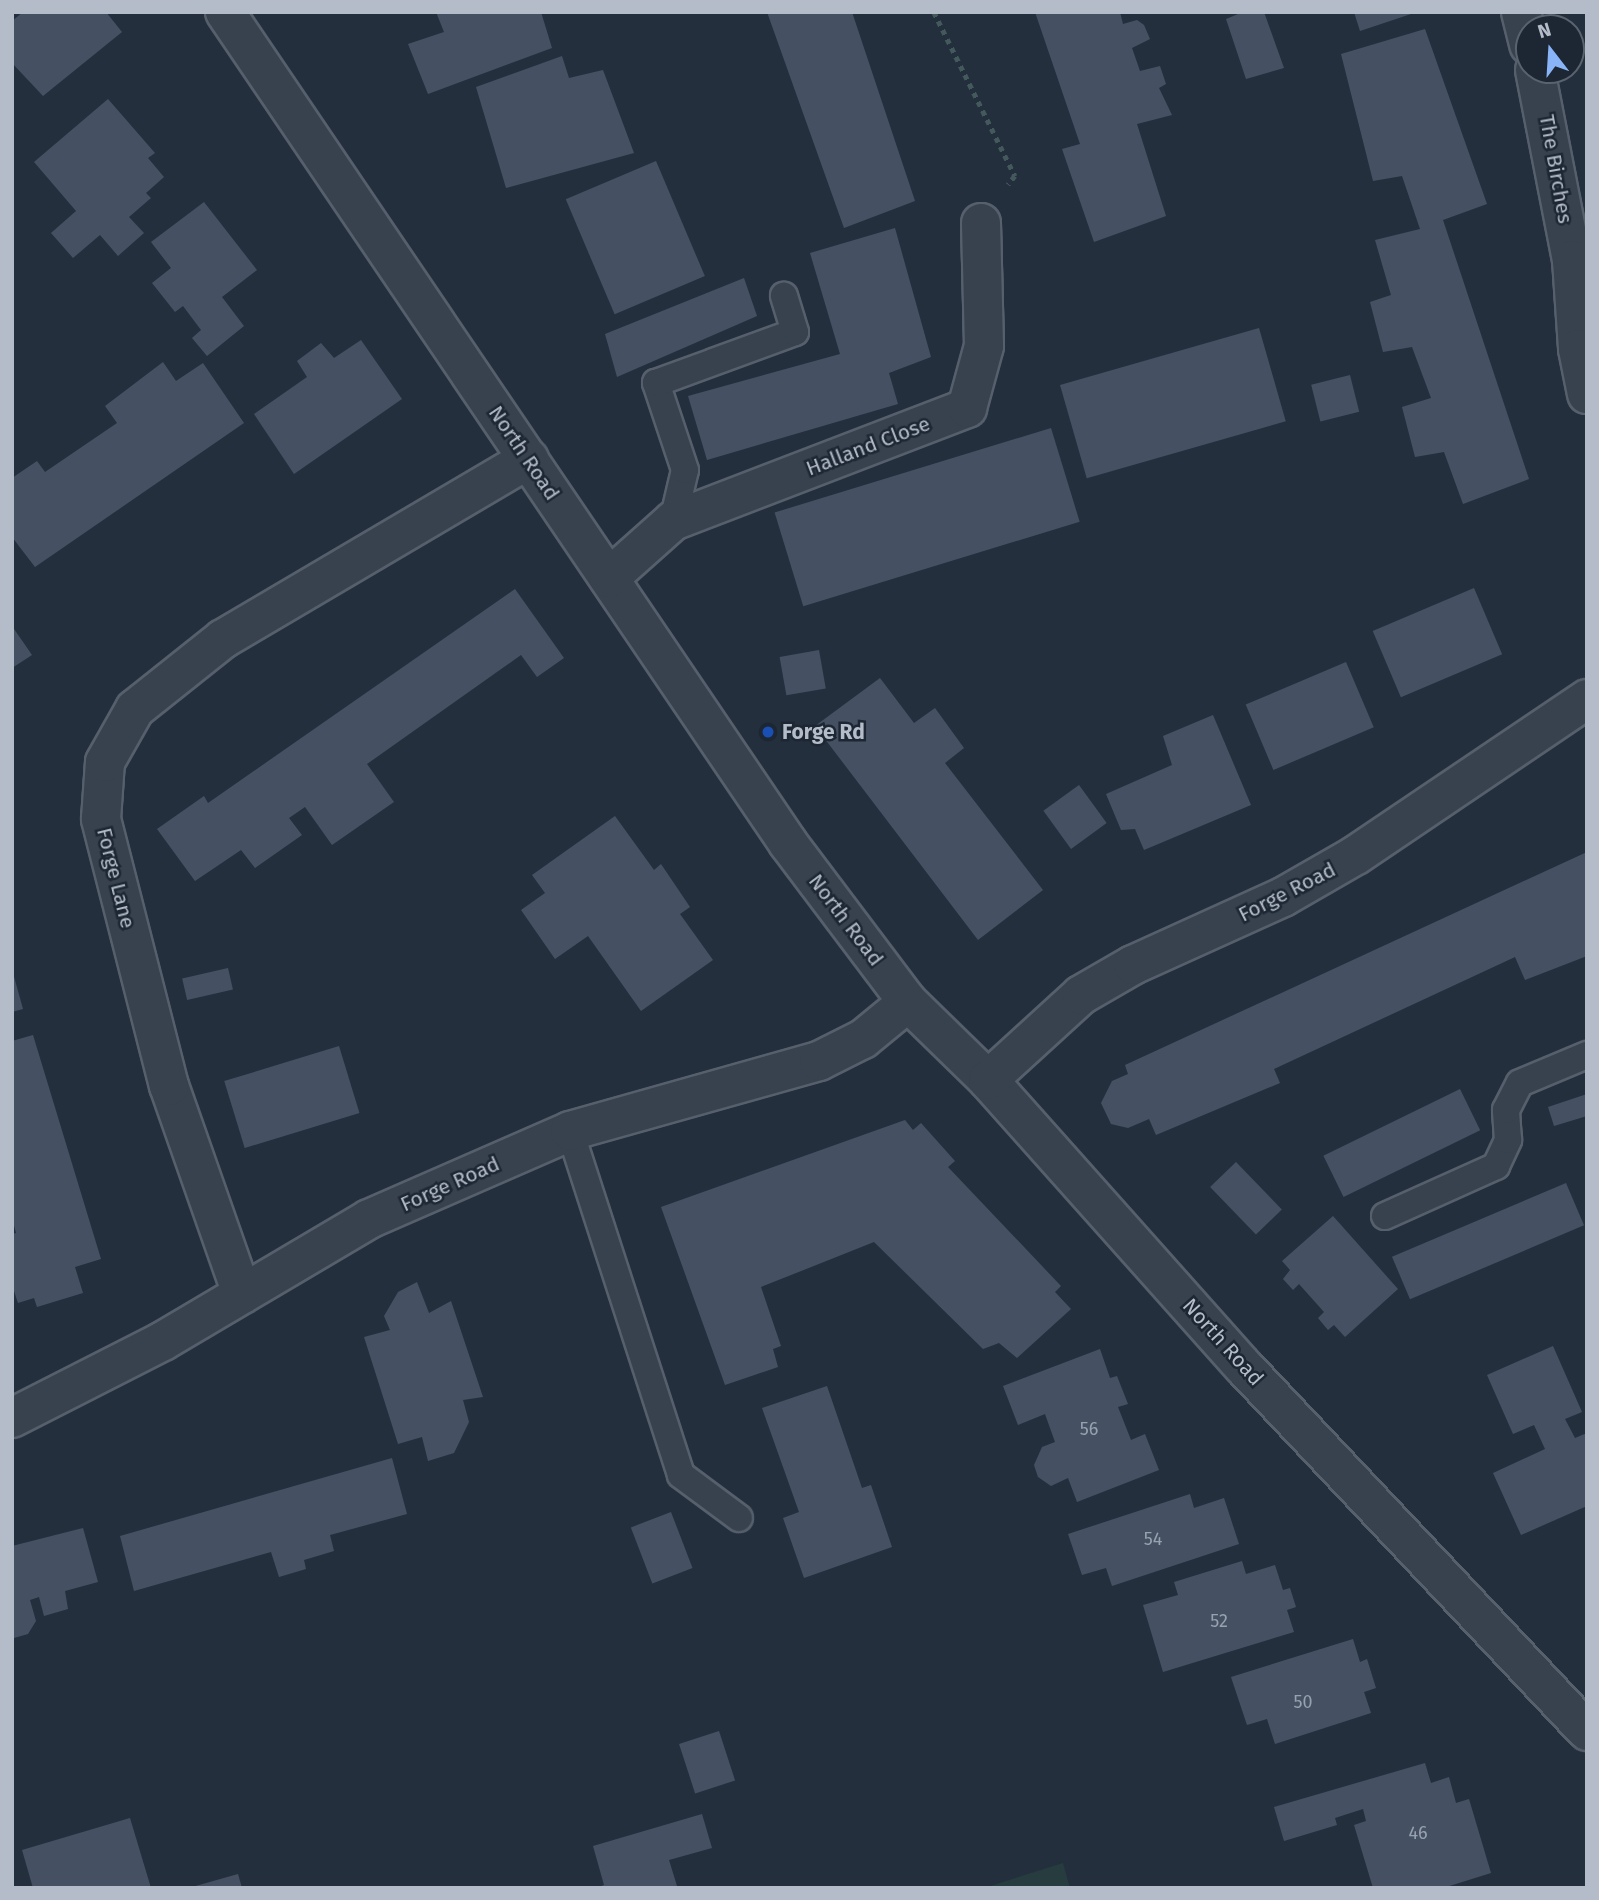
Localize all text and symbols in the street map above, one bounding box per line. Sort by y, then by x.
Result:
north arrow [1515,14,1585,84]
text: N [1535,18,1554,43]
street label: The Birches [1534,113,1578,225]
street label: North Road [483,401,565,505]
street label: Halland Close [802,411,934,481]
place label: Forge Rd [782,719,865,745]
marker: Forge Rd [760,724,776,740]
street label: Forge Lane [91,825,141,931]
street label: Forge Road [1234,857,1340,927]
street label: North Road [803,869,889,971]
street label: Forge Road [397,1151,503,1217]
street label: North Road [1177,1293,1269,1391]
house number: 56 [1080,1418,1098,1440]
house number: 54 [1144,1528,1162,1550]
house number: 52 [1210,1610,1228,1632]
house number: 50 [1293,1691,1313,1713]
house number: 46 [1408,1822,1428,1844]

